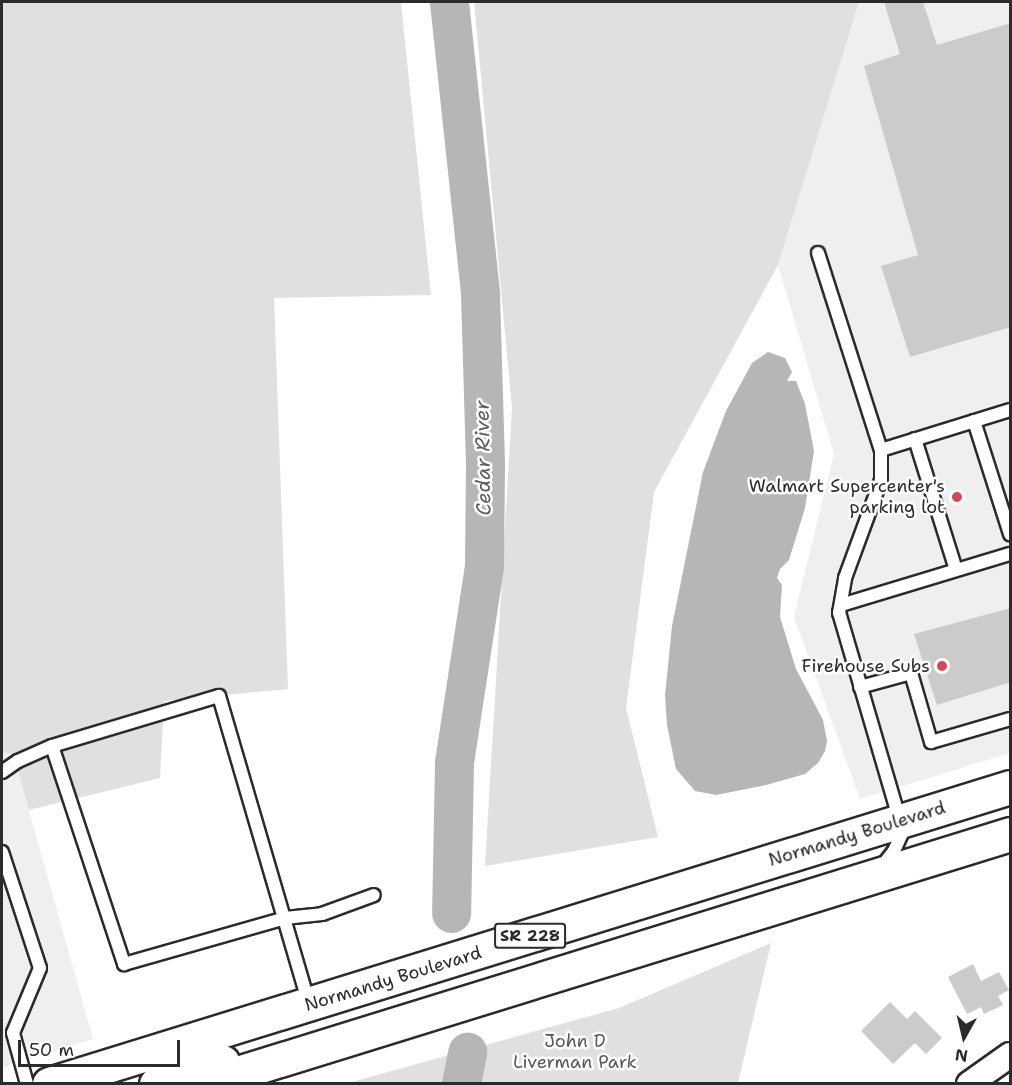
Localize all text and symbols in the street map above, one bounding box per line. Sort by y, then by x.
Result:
water label: Cedar River [470,400,496,516]
place label: Walmart Supercenter's parking lot [749,476,945,518]
marker: Walmart Supercenter's parking lot [950,490,964,504]
place label: Firehouse Subs [802,655,930,677]
marker: Firehouse Subs [935,659,949,673]
street label: Normandy Boulevard [766,797,948,871]
road number: SR 228 [494,923,566,949]
street label: Normandy Boulevard [302,942,484,1016]
north arrow [934,1007,994,1067]
scale bar [21,1028,183,1066]
park label: John D Liverman Park [513,1031,637,1074]
text: 50 m [29,1038,74,1062]
text: N [954,1044,969,1067]

